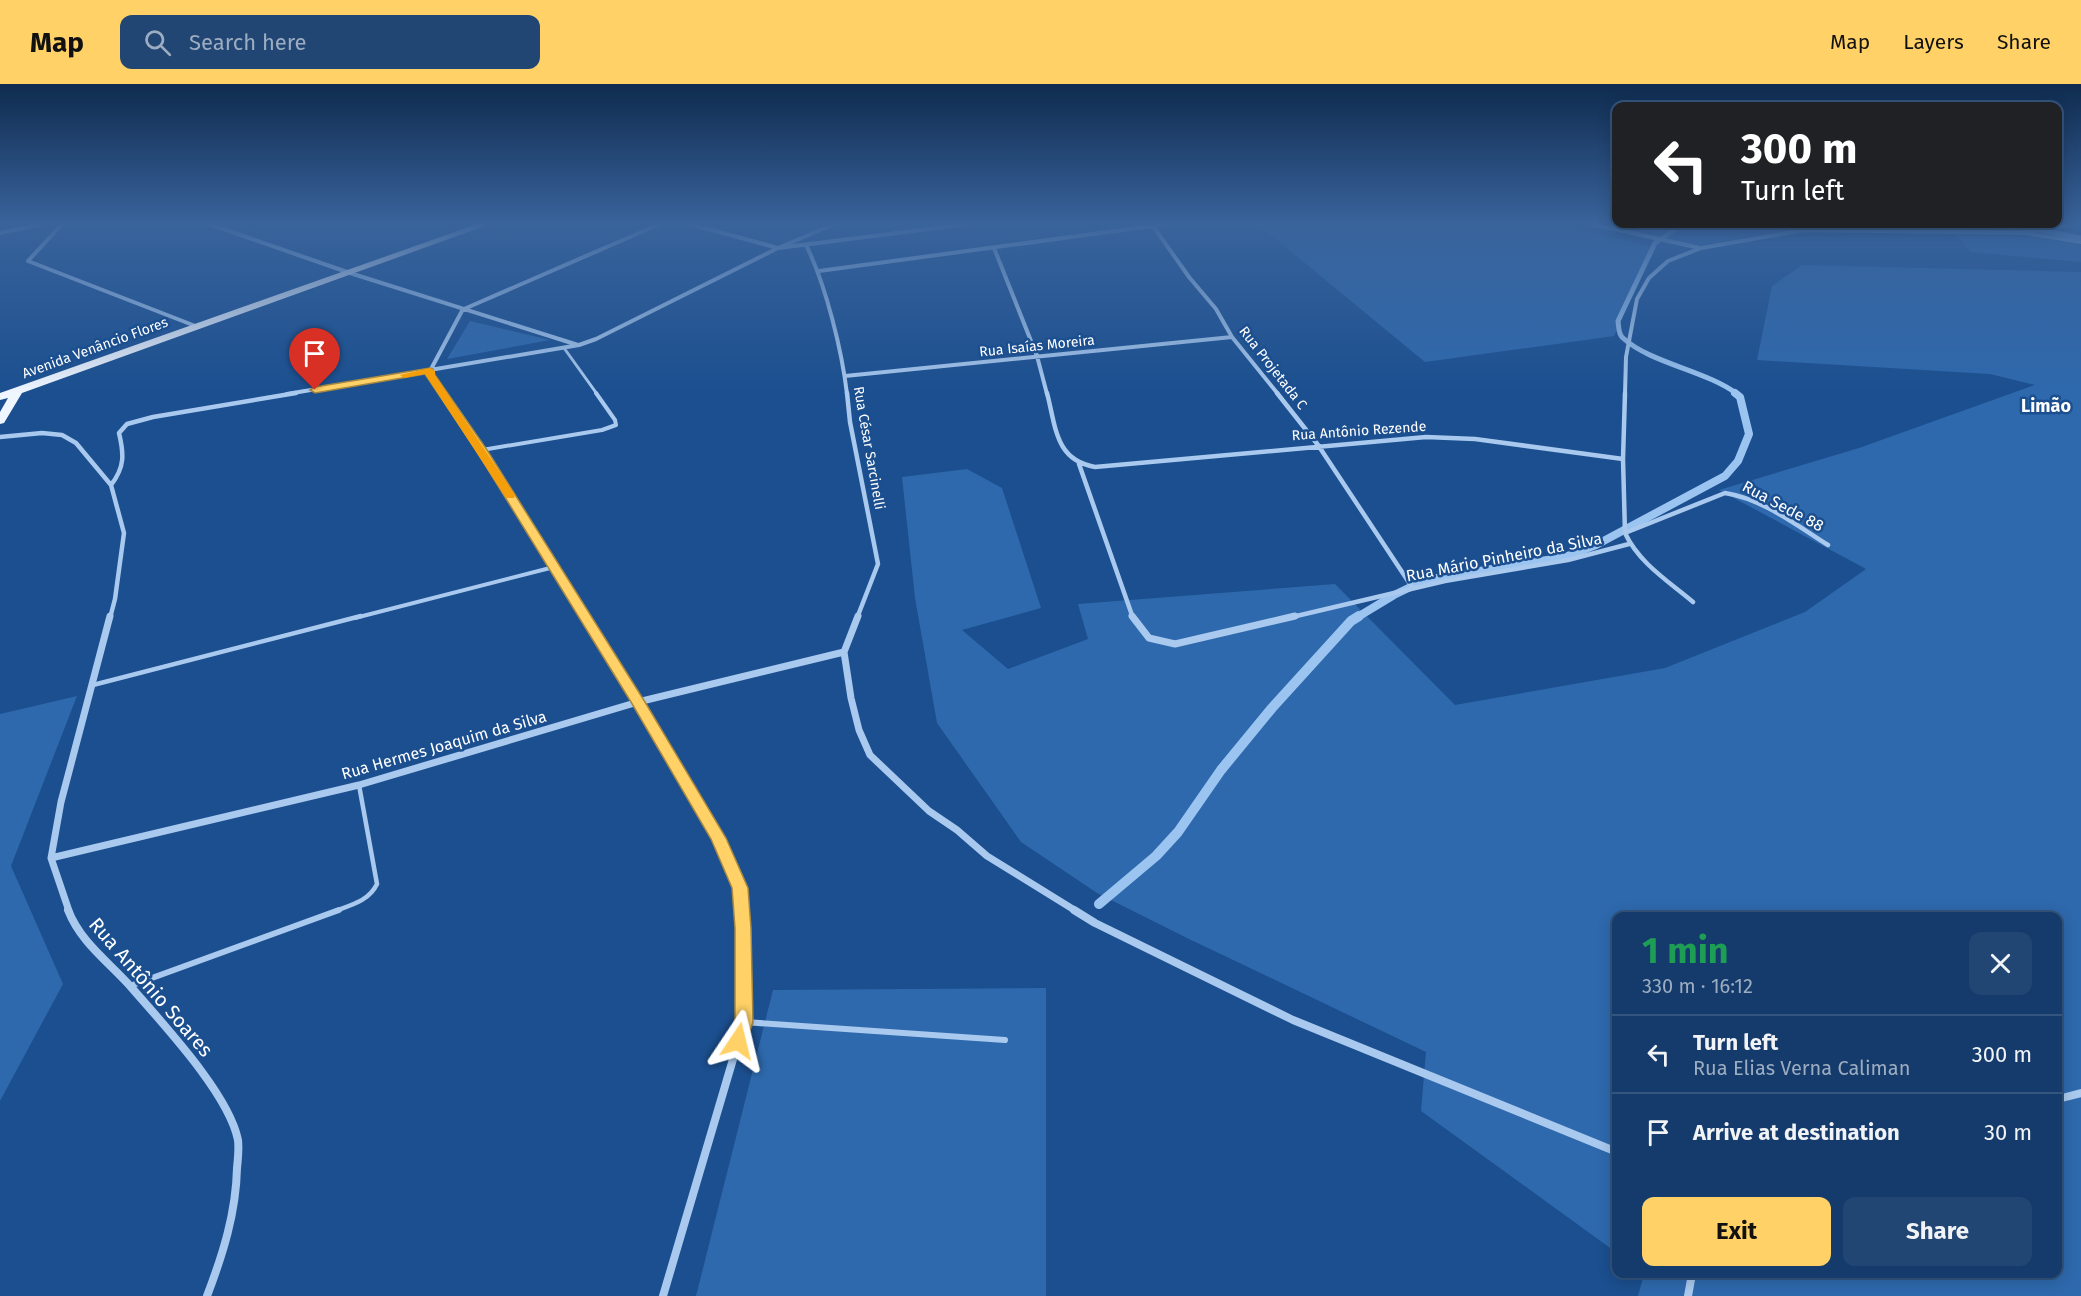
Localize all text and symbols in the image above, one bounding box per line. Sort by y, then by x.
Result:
search box [120,15,540,69]
text: Map [30,26,84,59]
icon: search [141,26,174,59]
text: Search here [189,29,307,56]
text: Map [1830,29,1870,55]
text: Layers [1903,29,1964,55]
text: Share [1997,29,2051,55]
text: 300 m [1741,124,1857,174]
icon: left [1642,126,1720,204]
text: Turn left [1741,175,1844,207]
street label: Avenida Venâncio Flores [20,314,171,382]
street label: Rua Projetada C [1235,323,1311,413]
pin [289,328,340,390]
street label: Rua Isaías Moreira [978,331,1096,361]
icon: arrive [298,337,331,370]
street label: Rua César Sarcinelli [850,385,888,511]
district label: Limão [2021,395,2071,417]
street label: Rua Antônio Rezende [1291,418,1427,444]
street label: Rua Sede 88 [1739,477,1827,535]
street label: Rua Mário Pinheiro da Silva [1405,529,1603,585]
street label: Rua Hermes Joaquim da Silva [339,707,549,783]
street label: Rua Antônio Soares [84,912,218,1062]
text: 1 min [1642,929,1729,973]
button: close [1969,932,2032,995]
text: 330 m · 16:12 [1642,974,1753,998]
position arrow [706,1009,770,1073]
text: Turn left [1693,1029,1778,1056]
icon: left [1642,1038,1675,1071]
text: 300 m [1972,1041,2032,1068]
text: Rua Elias Verna Caliman [1693,1056,1910,1080]
icon: arrive [1642,1116,1675,1149]
text: Arrive at destination [1693,1119,1900,1146]
text: 30 m [1984,1119,2032,1146]
button: Exit [1642,1197,1831,1266]
button: Share [1843,1197,2032,1266]

